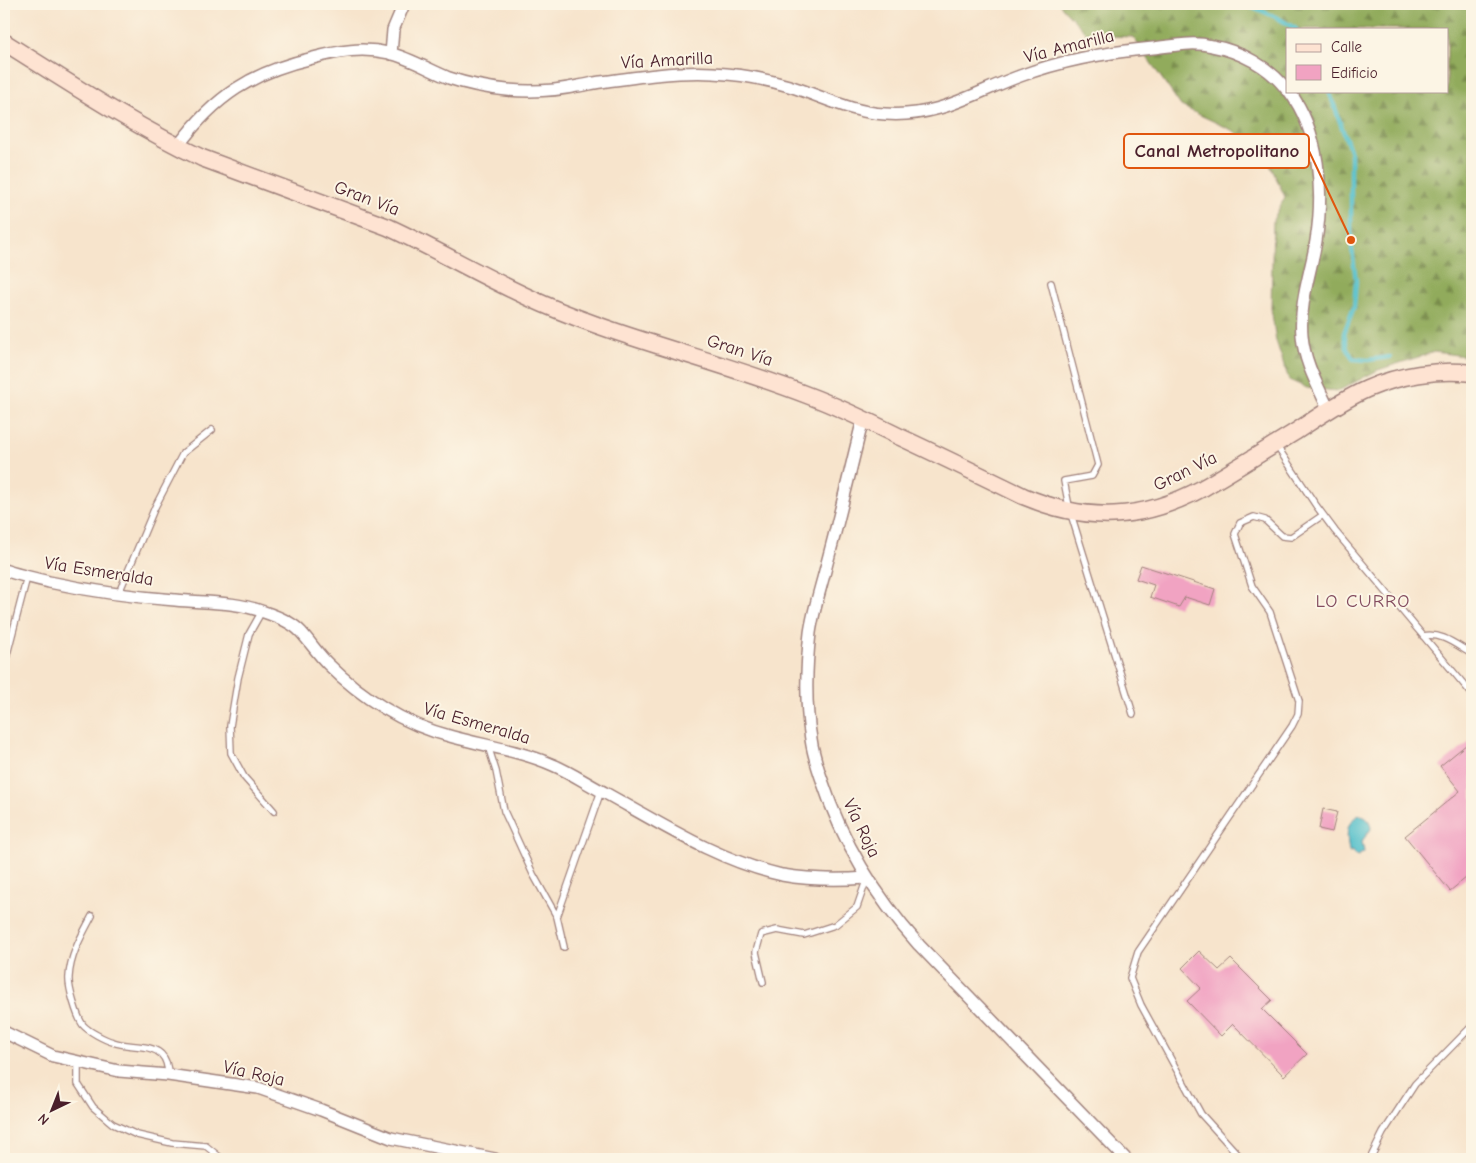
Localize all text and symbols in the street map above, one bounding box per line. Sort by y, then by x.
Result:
street label: Vía Amarilla [1022,25,1116,68]
legend [1286,28,1448,92]
text: Calle [1331,38,1363,56]
street label: Vía Amarilla [620,48,714,73]
text: Edificio [1331,64,1378,82]
callout: Canal Metropolitano [1124,134,1309,168]
text: Canal Metropolitano [1135,140,1300,162]
street label: Gran Vía [331,176,402,220]
street label: Gran Vía [704,330,775,371]
street label: Gran Vía [1150,447,1220,496]
street label: Vía Esmeralda [43,553,155,590]
district label: LO CURRO [1315,590,1411,612]
street label: Vía Esmeralda [421,698,533,749]
street label: Vía Roja [838,796,885,861]
street label: Vía Roja [221,1056,287,1091]
north arrow [28,1086,78,1136]
text: N [34,1110,53,1128]

